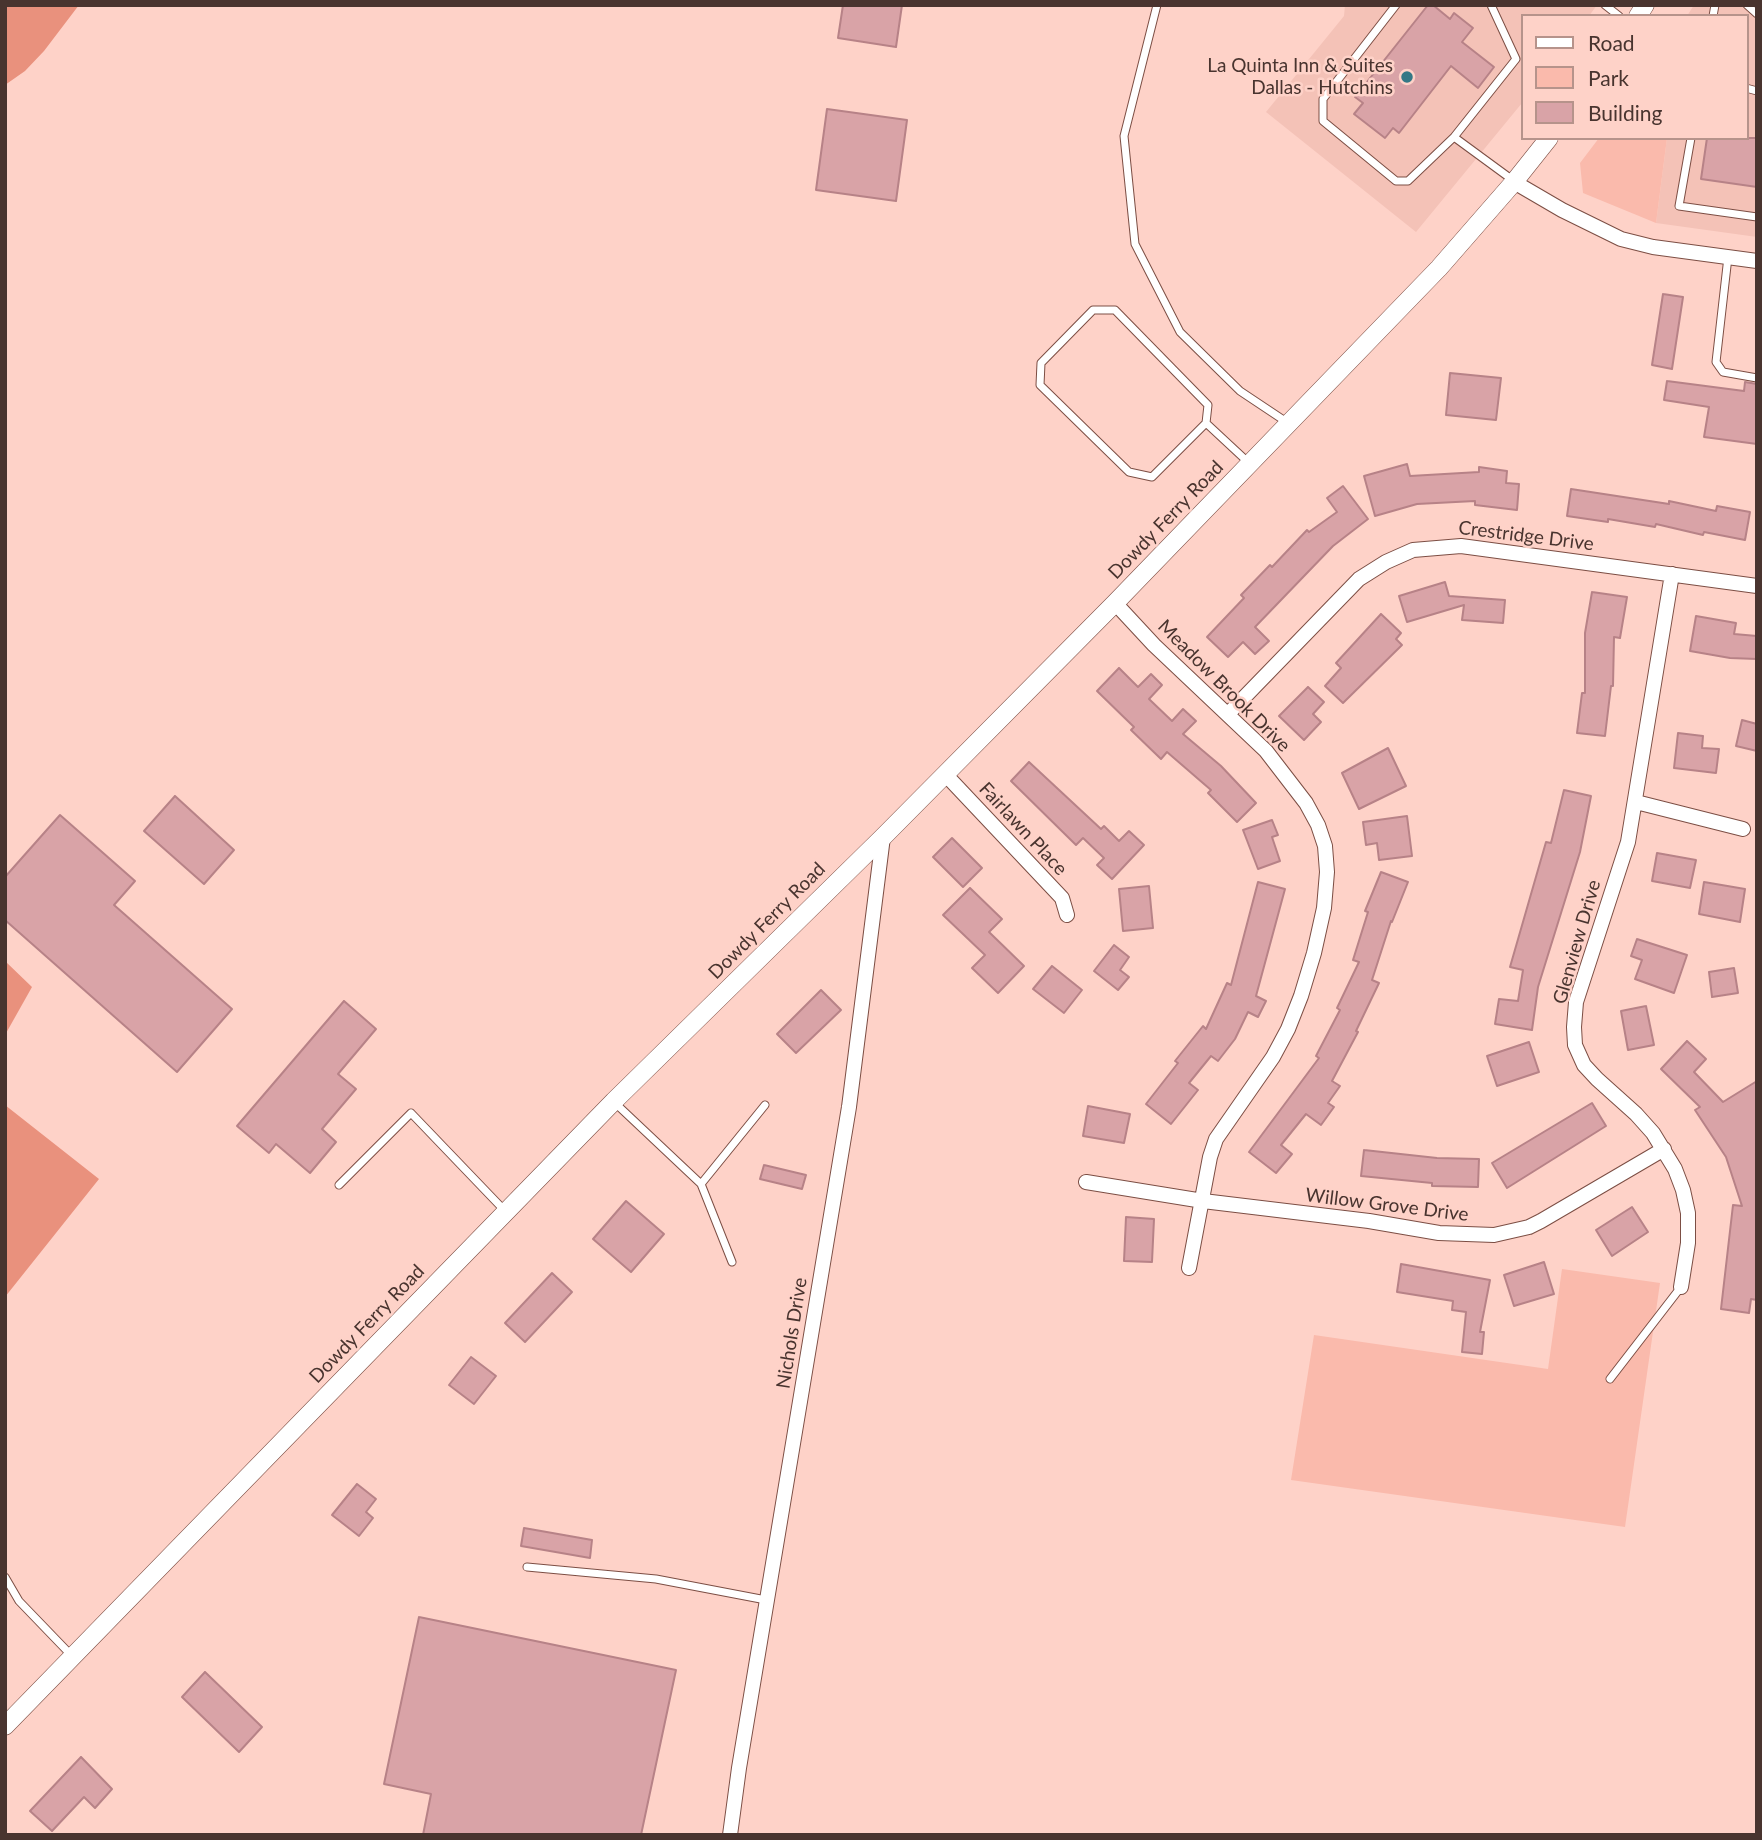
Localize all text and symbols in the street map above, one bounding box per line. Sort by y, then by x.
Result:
legend [1520,14,1748,140]
text: Road [1588,30,1635,55]
place label: La Quinta Inn & Suites Dallas - Hutchins [1207,55,1393,99]
text: Park [1588,65,1629,90]
marker: La Quinta Inn & Suites Dallas - Hutchins [1399,69,1415,85]
text: Building [1588,100,1663,125]
street label: Dowdy Ferry Road [1104,456,1228,584]
street label: Crestridge Drive [1457,516,1595,556]
street label: Meadow Brook Drive [1153,615,1295,757]
street label: Fairlawn Place [974,778,1072,880]
street label: Dowdy Ferry Road [704,858,830,984]
street label: Glenview Drive [1548,877,1606,1007]
street label: Willow Grove Drive [1304,1184,1470,1226]
street label: Dowdy Ferry Road [305,1260,429,1388]
street label: Nichols Drive [772,1276,812,1390]

